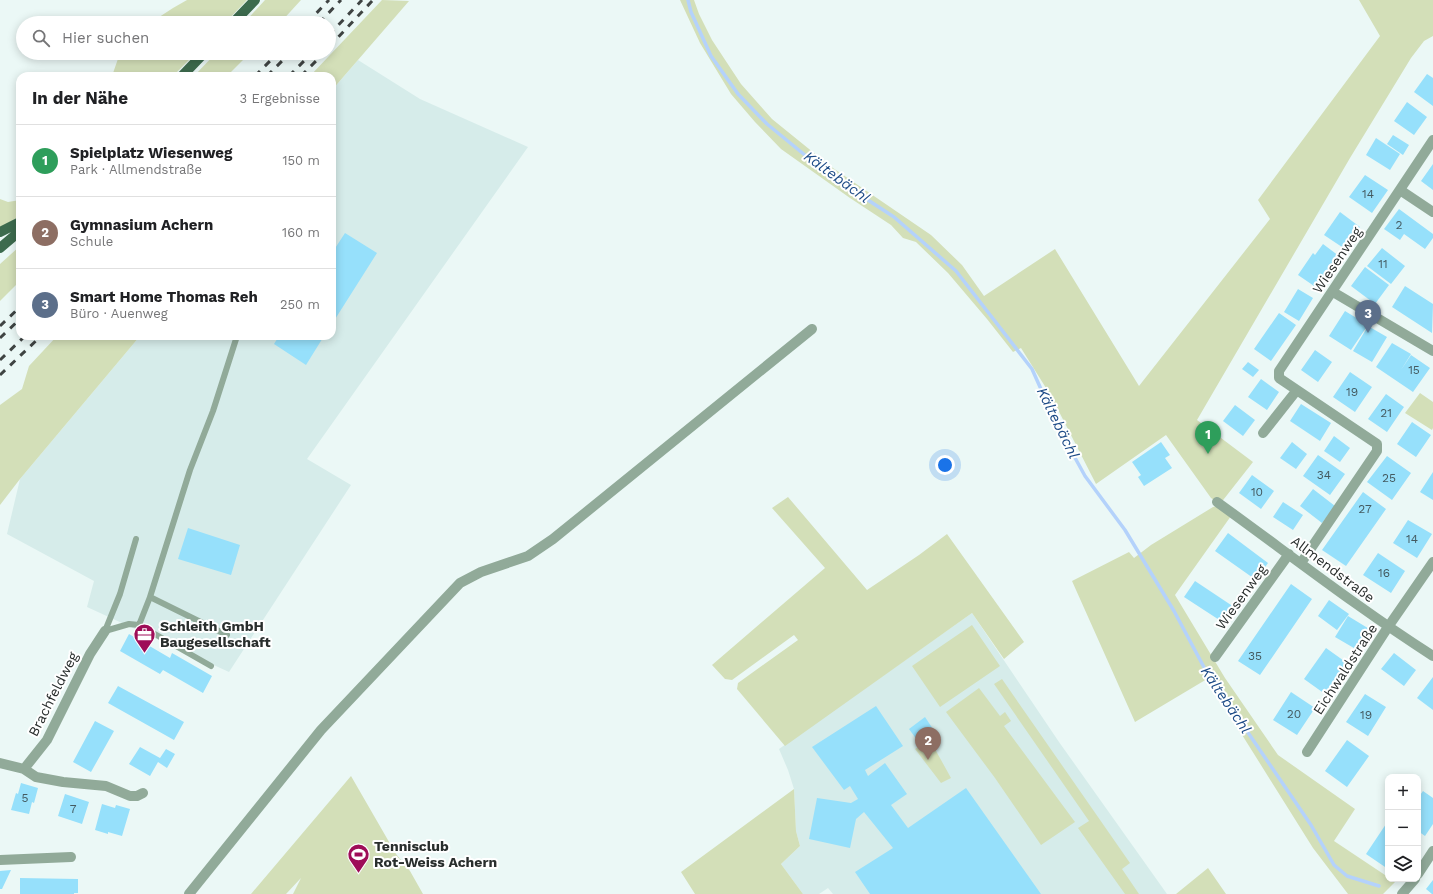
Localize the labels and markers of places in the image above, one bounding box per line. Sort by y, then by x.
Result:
pin: 3 [1355,300,1381,333]
pin: 1 [1195,421,1221,454]
place label: Schleith GmbH Baugesellschaft [160,618,271,650]
office icon: Schleith GmbH Baugesellschaft [132,621,158,654]
pin: 2 [915,727,941,760]
place label: Tennisclub Rot-Weiss Achern [374,838,497,870]
sports icon: Tennisclub Rot-Weiss Achern [346,841,372,874]

